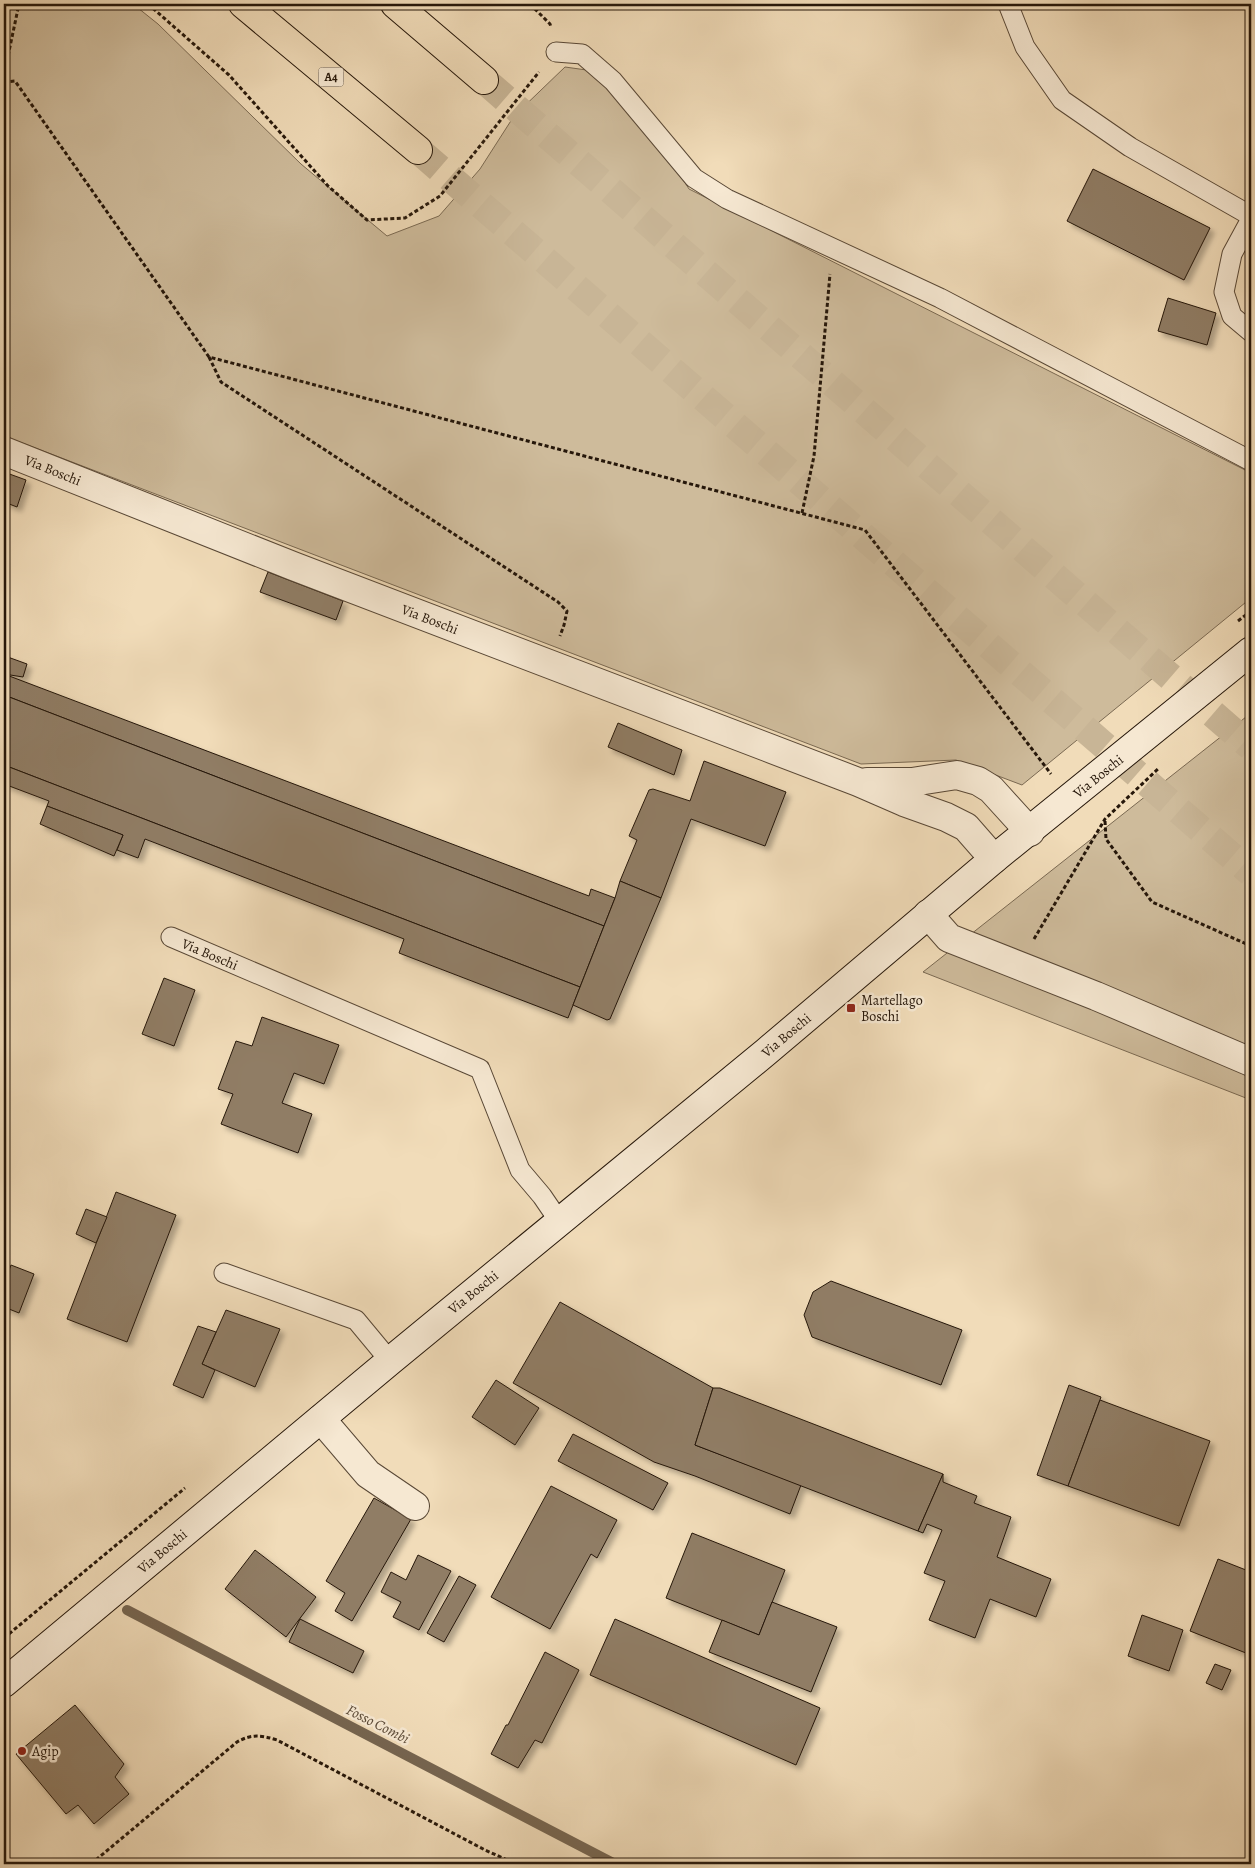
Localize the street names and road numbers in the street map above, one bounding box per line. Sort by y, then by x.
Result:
road number: A4 [318,68,344,86]
street label: Via Boschi [21,450,84,490]
street label: Via Boschi [398,600,461,639]
street label: Via Boschi [1068,750,1127,803]
street label: Via Boschi [178,934,241,975]
street label: Via Boschi [757,1009,815,1062]
street label: Via Boschi [443,1266,502,1319]
street label: Via Boschi [133,1525,191,1578]

